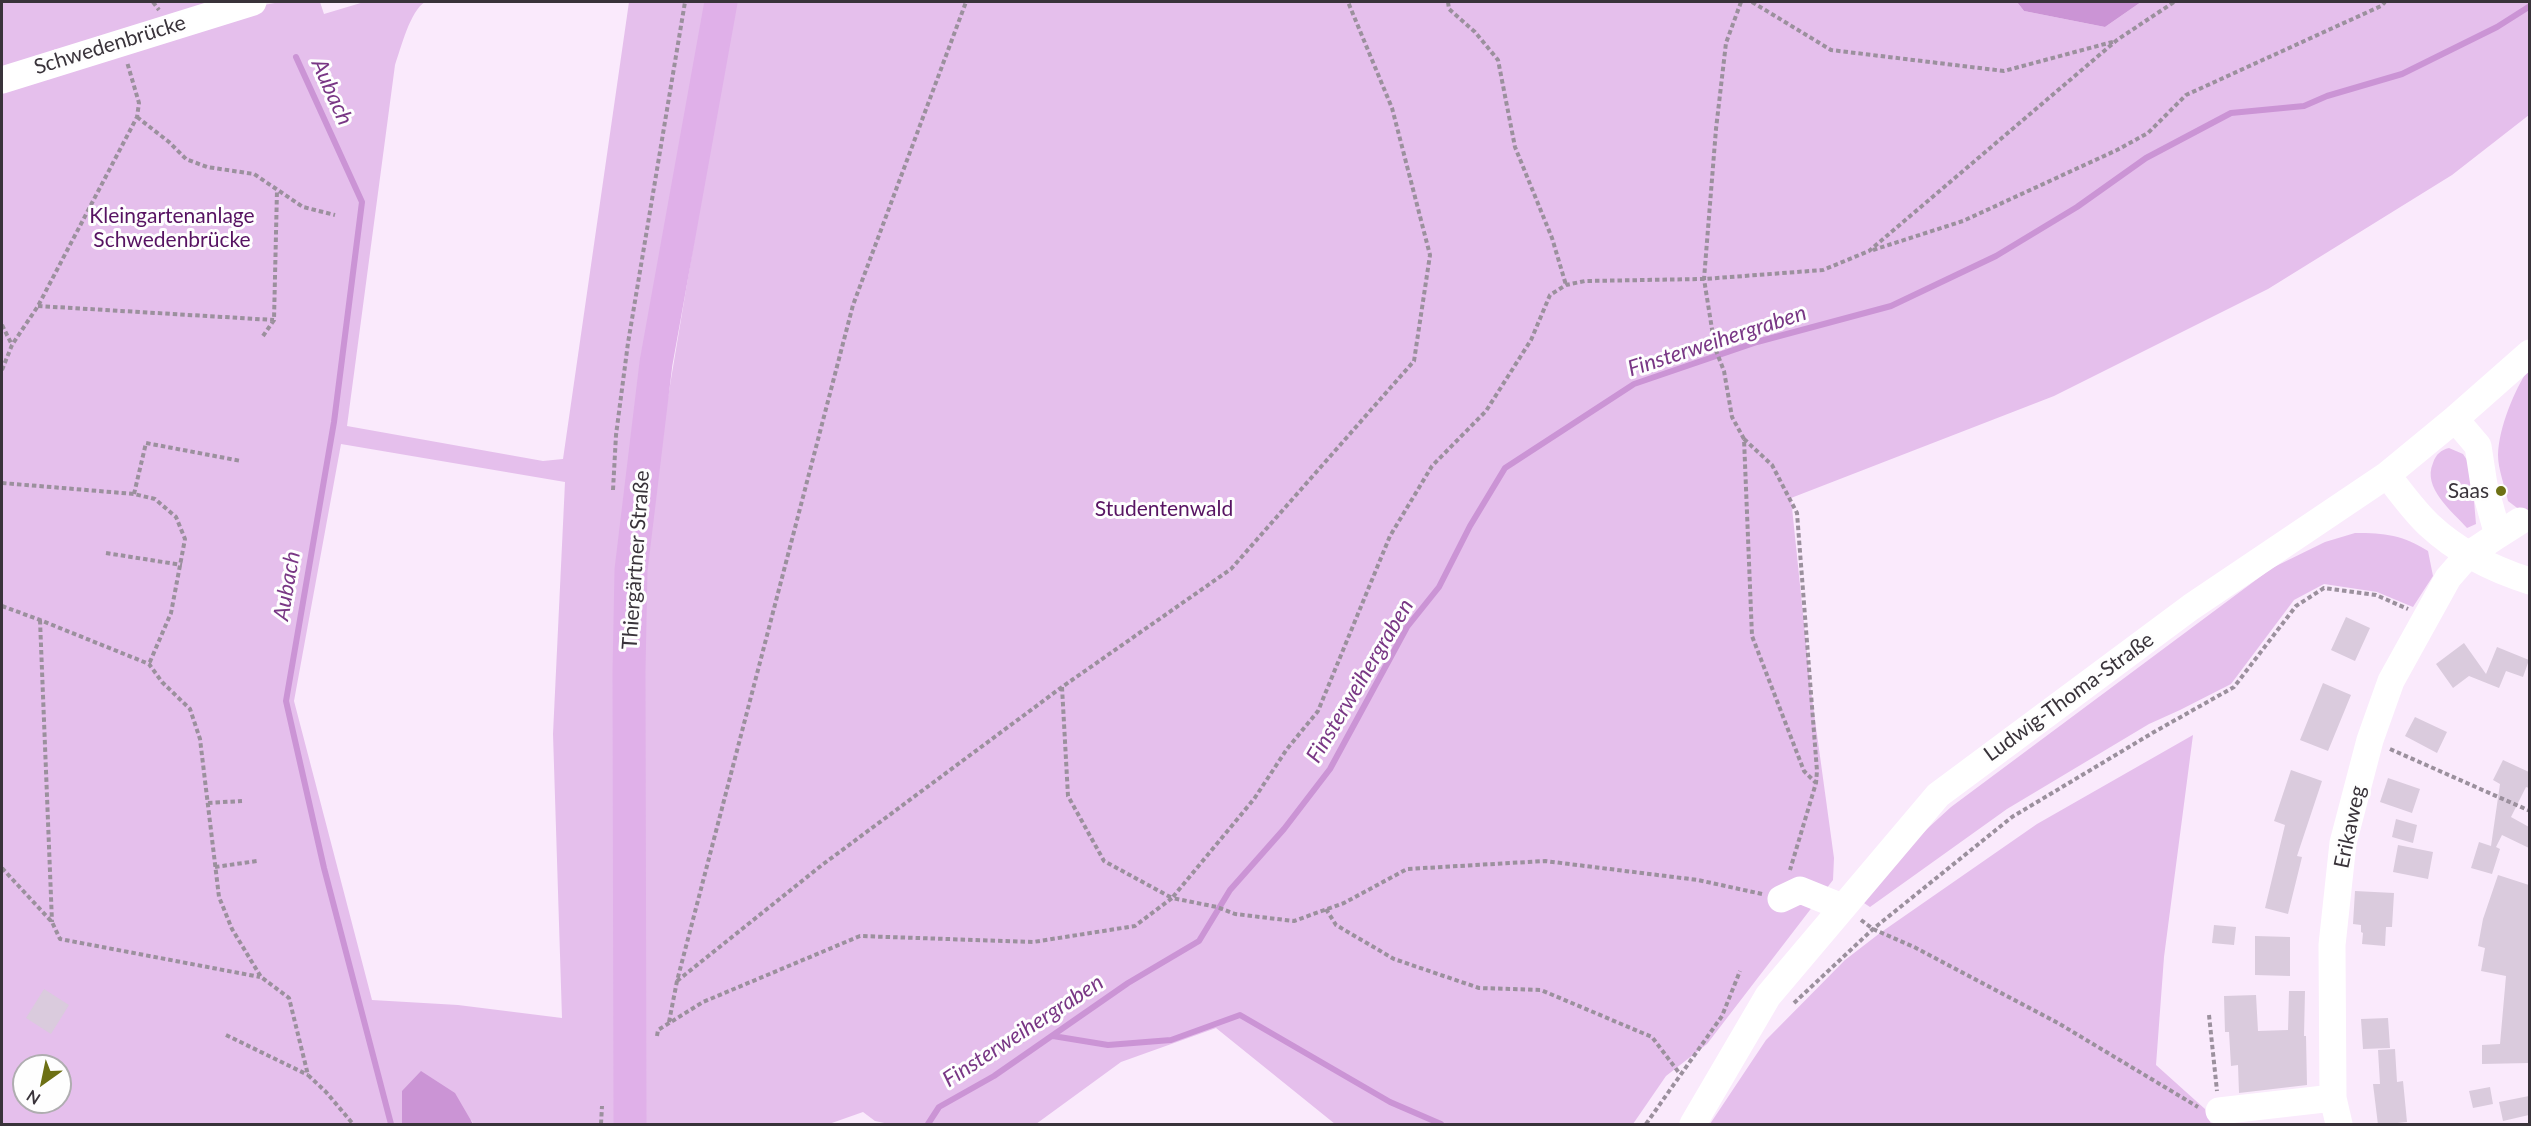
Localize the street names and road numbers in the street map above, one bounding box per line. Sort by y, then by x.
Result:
street label: Schwedenbrücke [31,10,189,80]
street label: Thiergärtner Straße [617,470,655,650]
street label: Ludwig-Thoma-Straße [1979,627,2159,767]
street label: Erikaweg [2329,783,2371,871]

